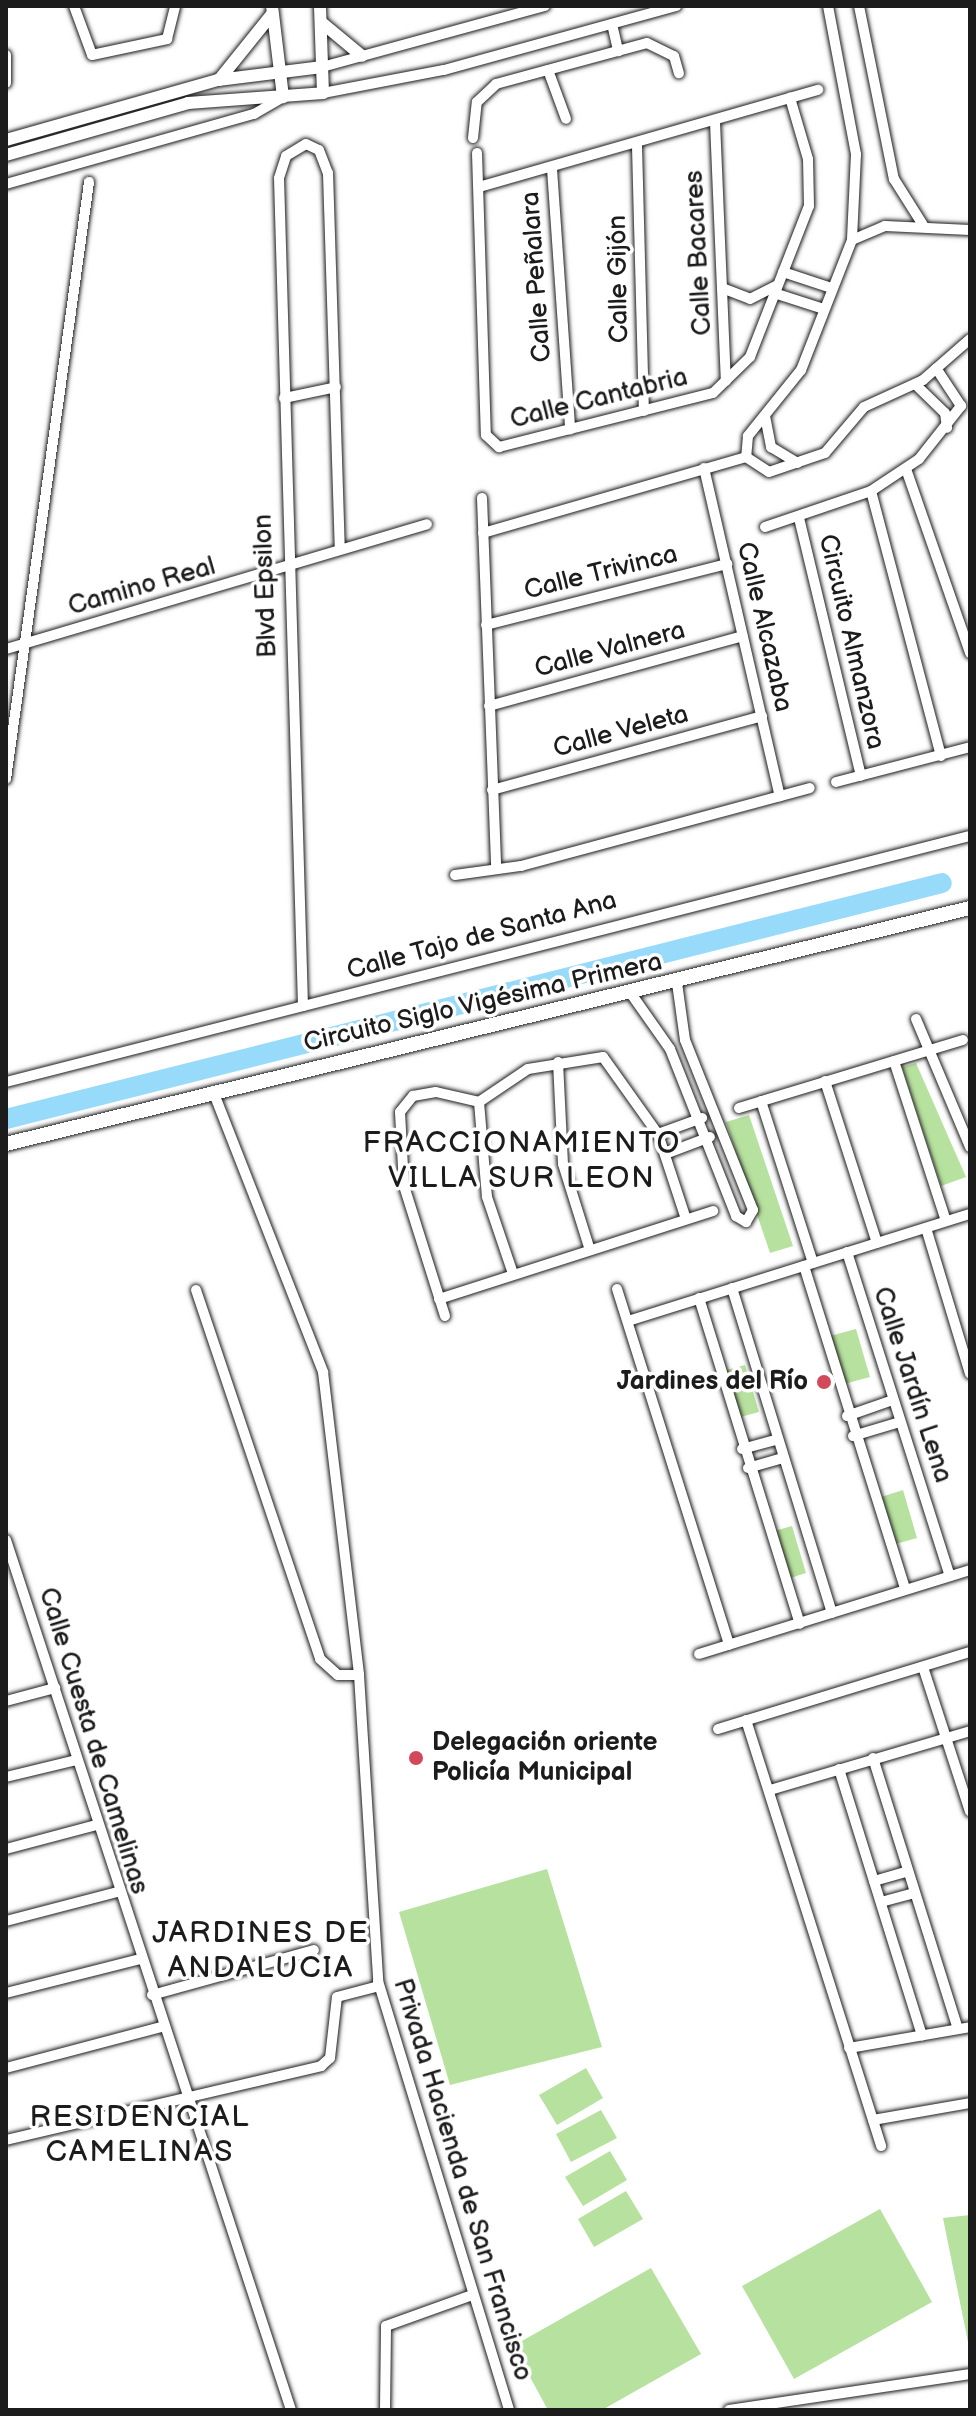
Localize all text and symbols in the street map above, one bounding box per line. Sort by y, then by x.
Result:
street label: Calle Bacares [679,170,719,336]
street label: Calle Peñalara [515,191,559,363]
street label: Calle Gijón [602,215,636,343]
street label: Calle Cantabria [507,362,691,436]
street label: Blvd Epsilon [248,514,284,658]
street label: Circuito Almanzora [811,531,891,753]
street label: Calle Trivinca [521,539,681,607]
street label: Calle Alcazaba [729,539,799,715]
street label: Camino Real [65,551,219,623]
street label: Calle Valnera [531,615,689,685]
street label: Calle Veleta [550,699,692,765]
street label: Calle Tajo de Santa Ana [343,885,621,987]
street label: Circuito Siglo Vigésima Primera [300,946,666,1060]
district label: FRACCIONAMIENTO VILLA SUR LEON [363,1125,681,1196]
street label: Calle Jardín Lena [865,1283,959,1487]
place label: Jardines del Río [617,1366,808,1398]
marker: Jardines del Río [815,1373,833,1391]
street label: Calle Cuesta de Camelinas [31,1584,155,1898]
place label: Delegación oriente Policía Municipal [432,1727,657,1788]
marker: Delegación oriente Policía Municipal [407,1749,425,1767]
district label: JARDINES DE ANDALUCIA [152,1915,370,1986]
street label: Privada Hacienda de San Francisco [386,1975,538,2385]
district label: RESIDENCIAL CAMELINAS [30,2099,250,2170]

